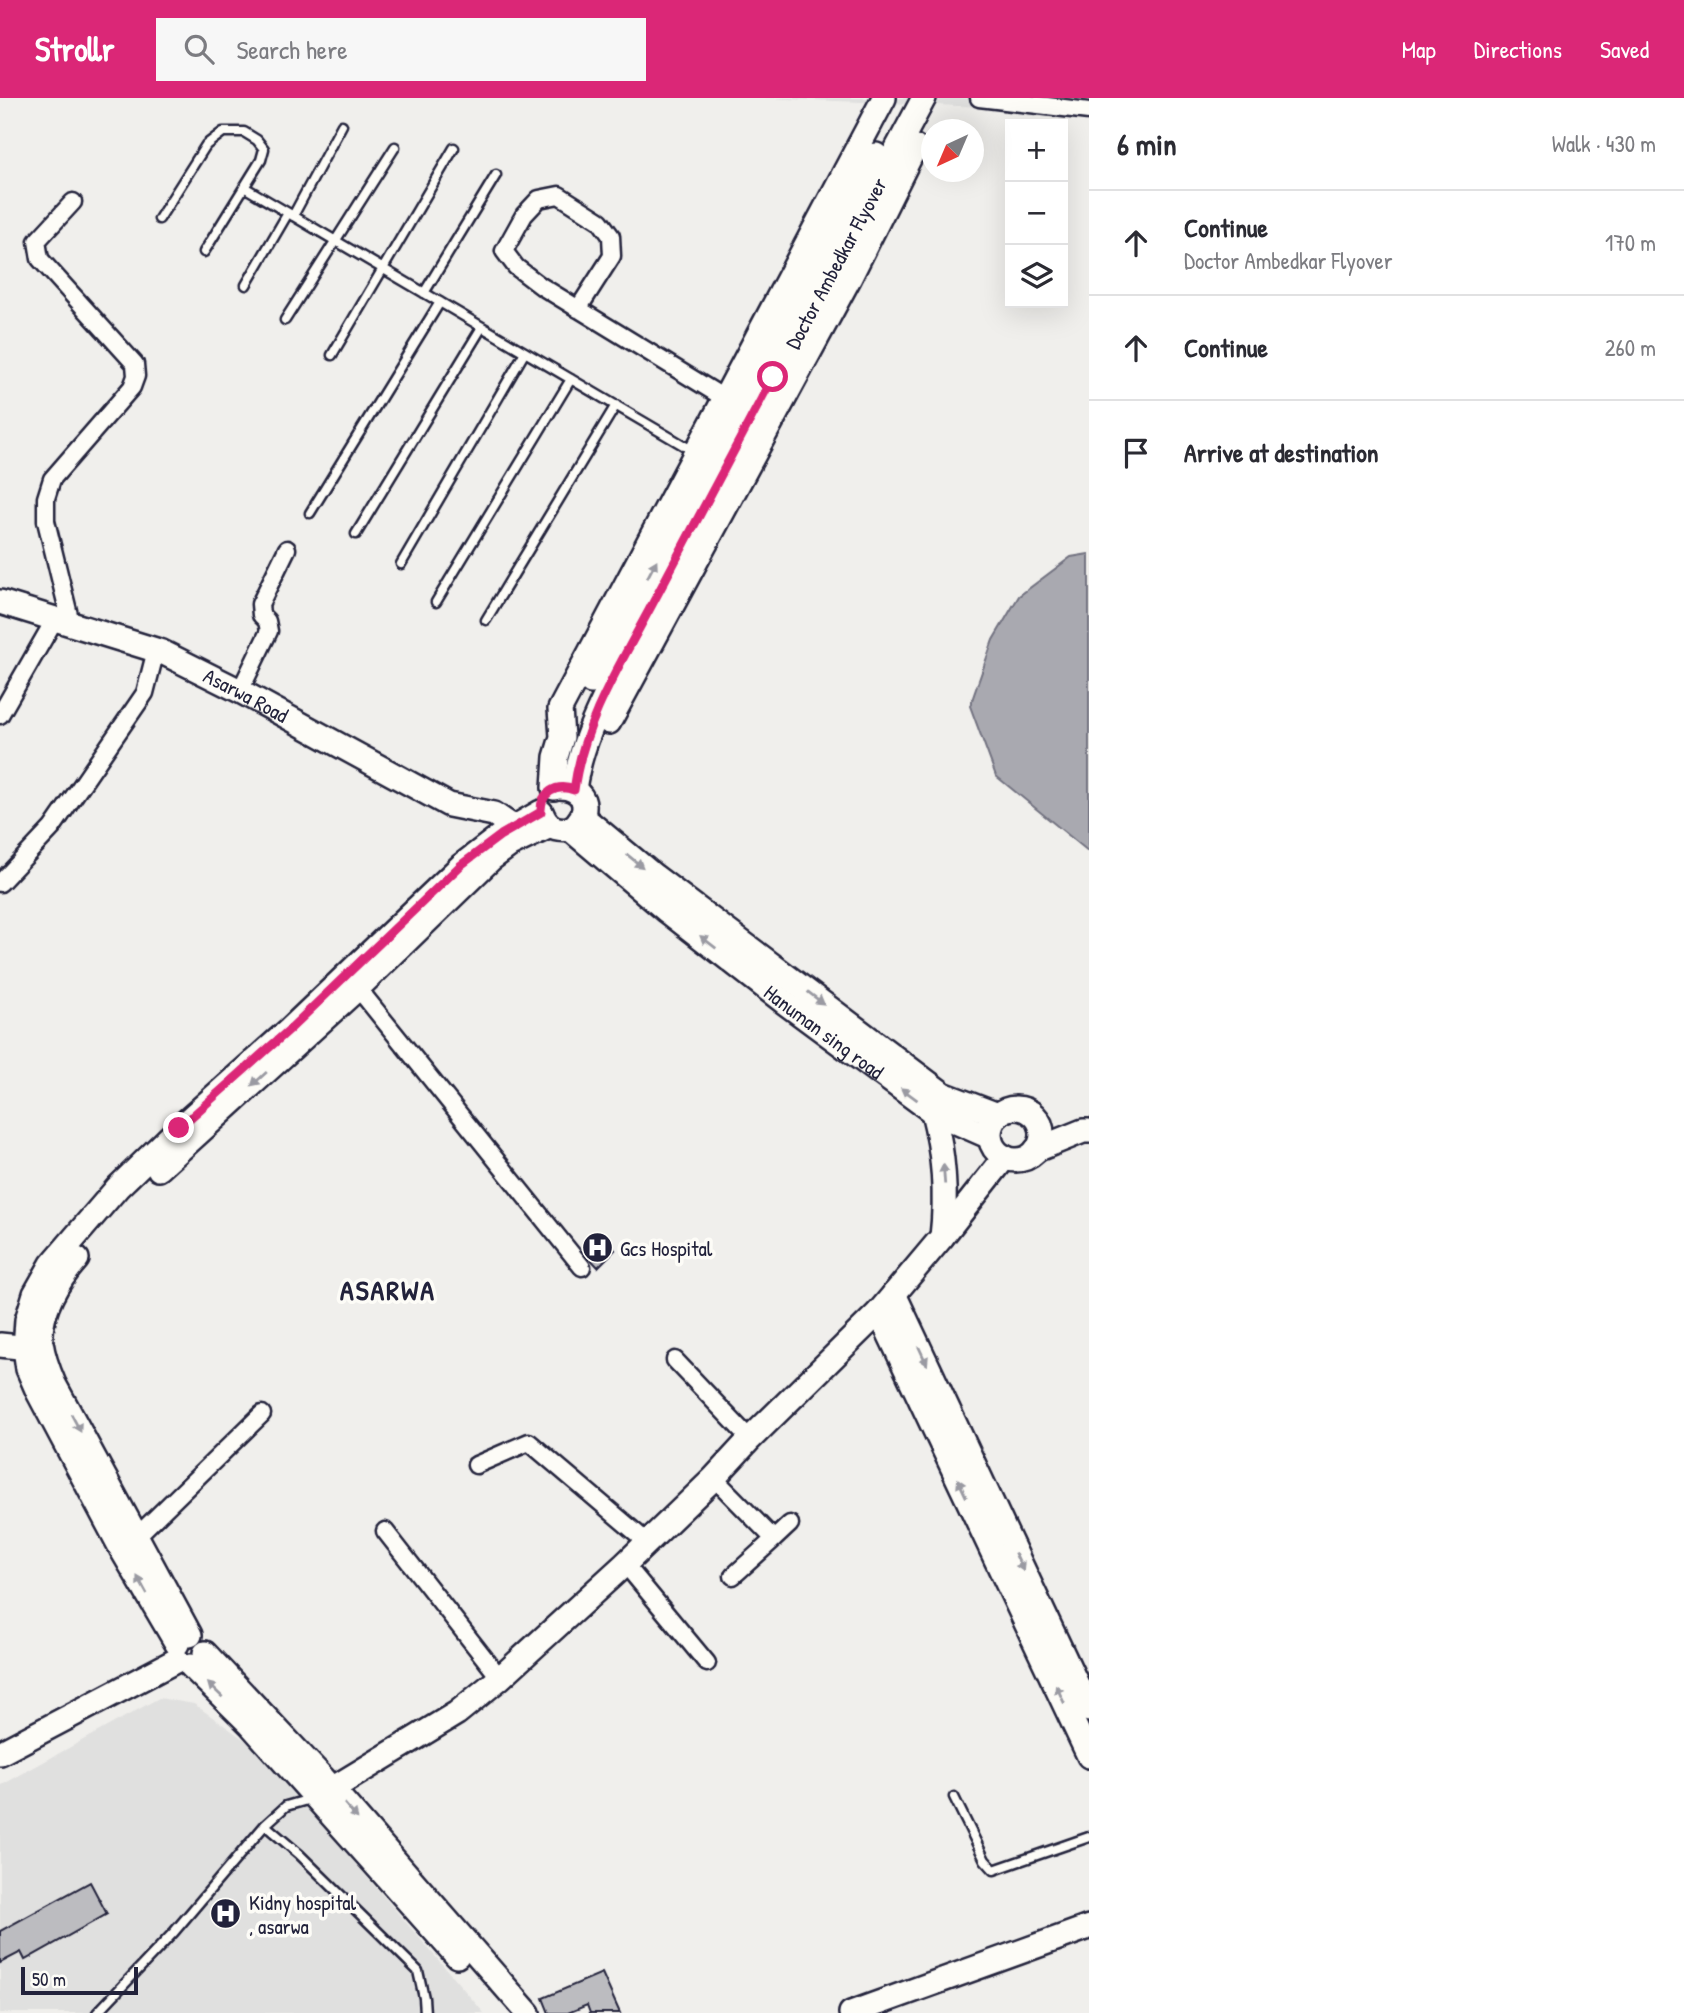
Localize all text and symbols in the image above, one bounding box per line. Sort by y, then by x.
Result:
search box [156,18,646,81]
text: Strollr [35,27,114,71]
icon: search [180,30,218,68]
text: Search here [236,32,348,67]
text: Map [1402,33,1436,65]
text: Directions [1474,33,1562,65]
text: Saved [1600,33,1649,65]
north arrow [921,119,984,182]
map controls [1005,119,1068,308]
button: + [1005,119,1068,182]
text: 6 min [1117,124,1177,164]
text: Walk · 430 m [1552,128,1656,159]
street label: Doctor Ambedkar Flyover [778,172,893,354]
button: − [1005,182,1068,245]
text: Continue [1184,210,1268,245]
icon: ahead [1117,224,1155,262]
text: 170 m [1605,227,1656,258]
button: layers [1005,245,1068,308]
text: Doctor Ambedkar Flyover [1184,245,1393,276]
icon: ahead [1117,329,1155,367]
text: Continue [1184,330,1268,365]
text: 260 m [1605,332,1656,363]
route start [757,361,788,392]
icon: arrive [1117,434,1155,472]
text: Arrive at destination [1184,435,1379,470]
one-way arrow [647,559,658,579]
street label: Asarwa Road [199,661,294,729]
one-way arrow [626,853,644,868]
one-way arrow [699,935,717,950]
street label: Hanuman sing road [758,977,890,1086]
one-way arrow [807,991,825,1006]
one-way arrow [251,1070,268,1086]
one-way arrow [900,1087,918,1101]
route end [163,1112,194,1143]
one-way arrow [938,1163,949,1185]
hospital icon: Gcs Hospital [580,1231,614,1265]
place label: Gcs Hospital [620,1234,713,1263]
district label: ASARWA [340,1271,436,1309]
one-way arrow [917,1346,928,1366]
one-way arrow [69,1413,81,1433]
one-way arrow [957,1478,968,1498]
one-way arrow [1014,1552,1025,1572]
one-way arrow [136,1575,148,1595]
one-way arrow [207,1681,224,1698]
one-way arrow [1054,1684,1066,1704]
one-way arrow [343,1802,359,1820]
place label: Kidny hospital , asarwa [249,1888,357,1941]
hospital icon: Kidny hospital , asarwa [209,1897,243,1931]
scale bar [21,1964,138,1996]
text: 50 m [32,1966,66,1992]

